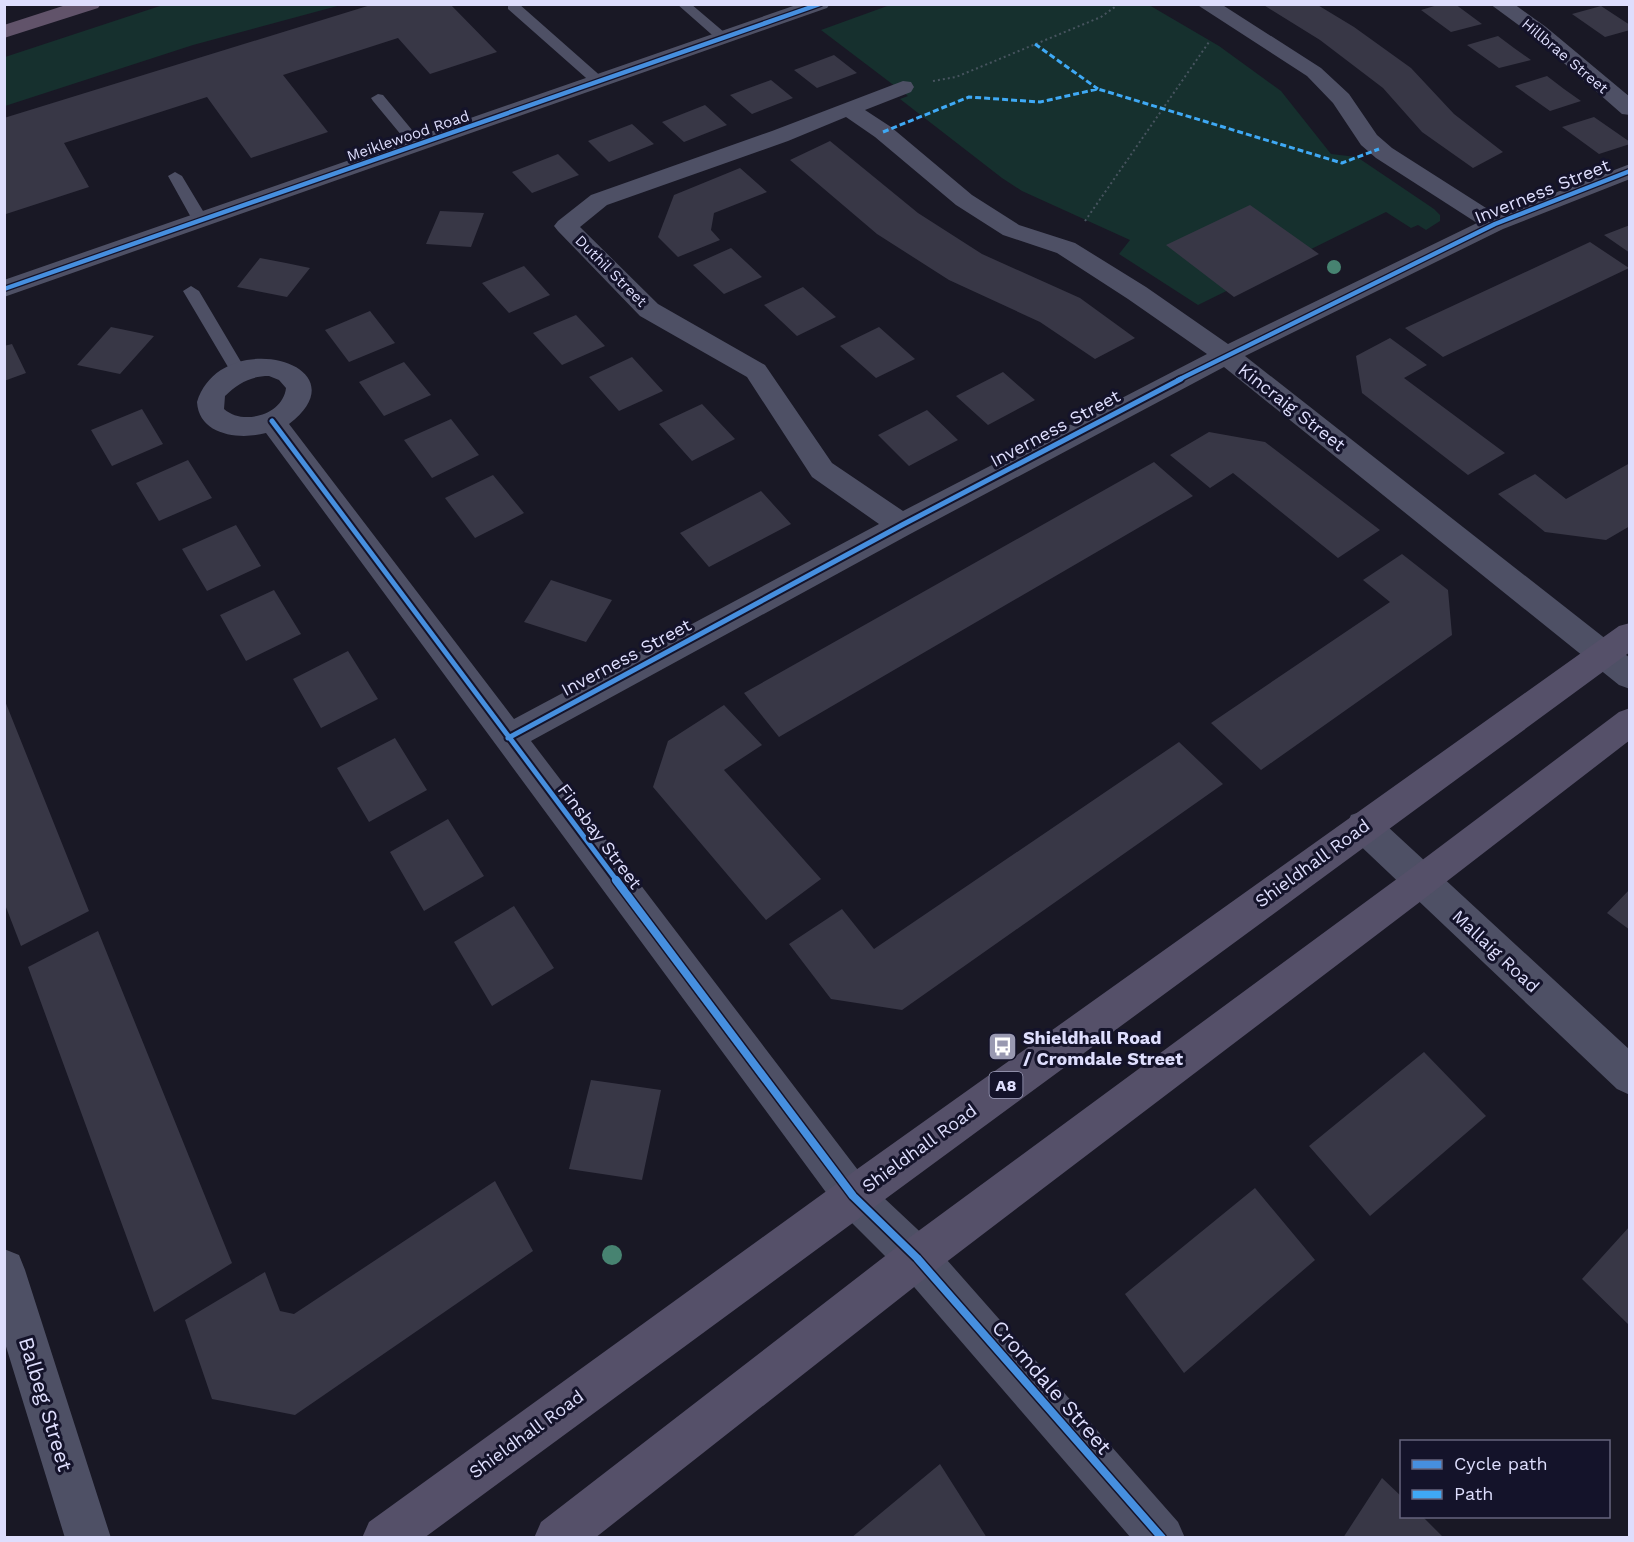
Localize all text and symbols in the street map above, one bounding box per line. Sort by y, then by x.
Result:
street label: Hillbrae Street [1518,15,1612,98]
street label: Meiklewood Road [344,107,472,165]
street label: Inverness Street [1471,154,1613,228]
street label: Duthil Street [571,231,651,311]
street label: Kincraig Street [1234,359,1350,456]
street label: Inverness Street [986,385,1124,471]
street label: Inverness Street [557,614,695,700]
street label: Finsbay Street [554,779,647,893]
street label: Shieldhall Road [1251,814,1373,912]
street label: Mallaig Road [1448,905,1544,997]
place label: Shieldhall Road / Cromdale Street [1023,1027,1183,1069]
bus stop icon: Shieldhall Road / Cromdale Street [986,1031,1018,1063]
road number: A8 [990,1072,1022,1098]
street label: Shieldhall Road [858,1099,980,1197]
street label: Cromdale Street [987,1315,1117,1459]
street label: Balbeg Street [14,1334,78,1474]
street label: Shieldhall Road [465,1385,587,1483]
legend [1400,1440,1610,1518]
text: Cycle path [1454,1453,1548,1474]
text: Path [1454,1483,1494,1504]

